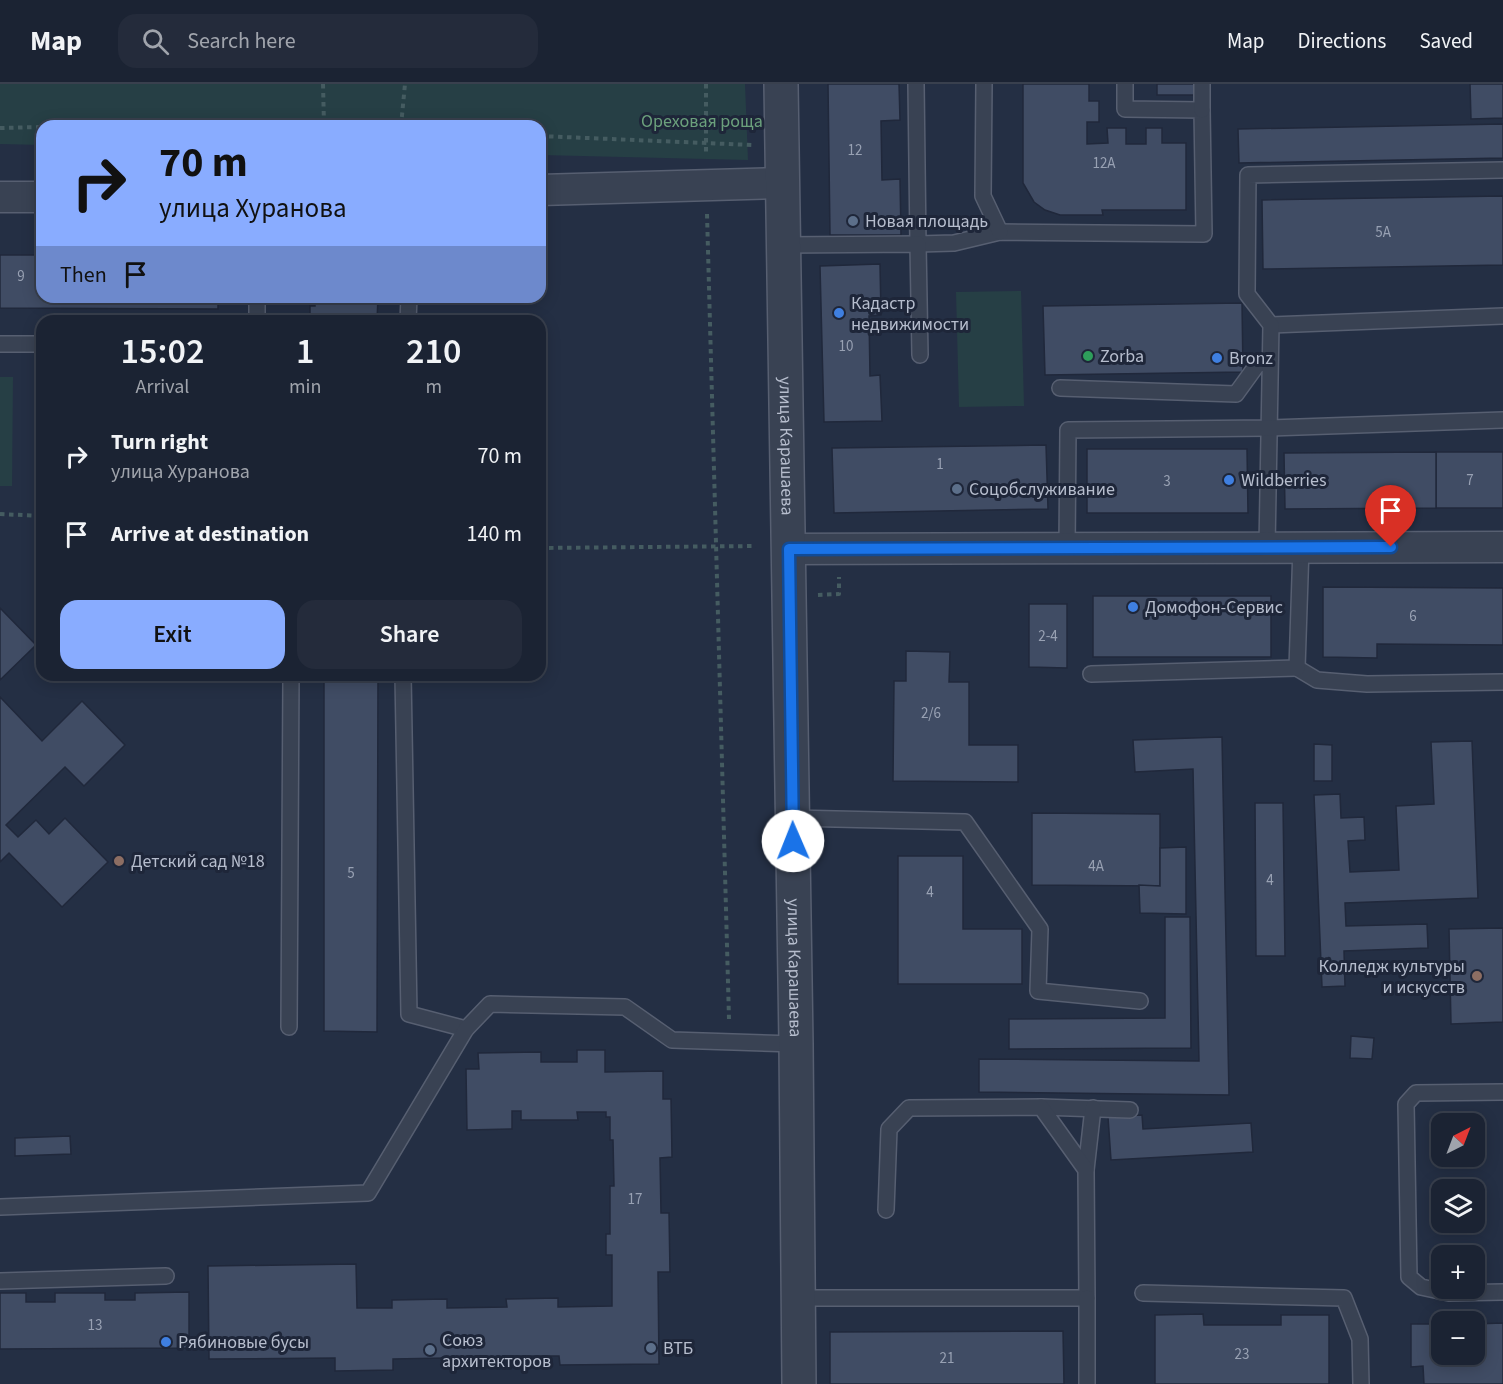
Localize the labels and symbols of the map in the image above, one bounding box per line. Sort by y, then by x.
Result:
park label: Ореховая роща [641,109,763,134]
house number: 12 [848,140,862,161]
house number: 12А [1092,153,1116,174]
place label: Новая площадь [865,209,988,234]
marker: Новая площадь [846,214,860,228]
house number: 5А [1375,222,1392,243]
house number: 9 [17,266,25,287]
place label: Кадастр недвижимости [851,291,969,337]
marker: Кадастр недвижимости [832,306,846,320]
house number: 10 [839,336,853,357]
place label: Zorba [1100,344,1144,369]
place label: Bronz [1229,346,1273,371]
marker: Zorba [1081,349,1095,363]
marker: Bronz [1210,351,1224,365]
street label: улица Карашаева [773,376,800,516]
house number: 1 [936,454,944,475]
place label: Wildberries [1241,468,1326,493]
house number: 7 [1466,470,1474,491]
house number: 3 [1163,471,1171,492]
marker: Wildberries [1222,473,1236,487]
place label: Соцобслуживание [969,477,1115,502]
marker: Соцобслуживание [950,482,964,496]
pin [1365,485,1416,547]
place label: Домофон-Сервис [1145,595,1283,620]
marker: Домофон-Сервис [1126,600,1140,614]
house number: 6 [1409,606,1417,627]
house number: 2-4 [1038,626,1058,647]
house number: 2/6 [921,703,941,724]
position arrow [761,809,825,873]
place label: Детский сад №18 [131,849,265,874]
marker: Детский сад №18 [112,854,126,868]
house number: 4А [1088,856,1105,877]
house number: 5 [347,863,355,884]
house number: 4 [1266,870,1274,891]
house number: 4 [926,882,934,903]
street label: улица Карашаева [781,898,808,1038]
place label: Колледж культуры и искусств [1318,954,1465,1000]
marker: Колледж культуры и искусств [1470,969,1484,983]
north arrow [1431,1113,1485,1167]
house number: 17 [628,1189,642,1210]
house number: 13 [88,1315,102,1336]
place label: Союз архитекторов [442,1328,551,1374]
place label: Рябиновые бусы [178,1330,309,1355]
marker: Рябиновые бусы [159,1335,173,1349]
place label: ВТБ [663,1336,693,1361]
marker: ВТБ [644,1341,658,1355]
marker: Союз архитекторов [423,1343,437,1357]
house number: 23 [1235,1344,1249,1365]
house number: 21 [940,1348,954,1369]

